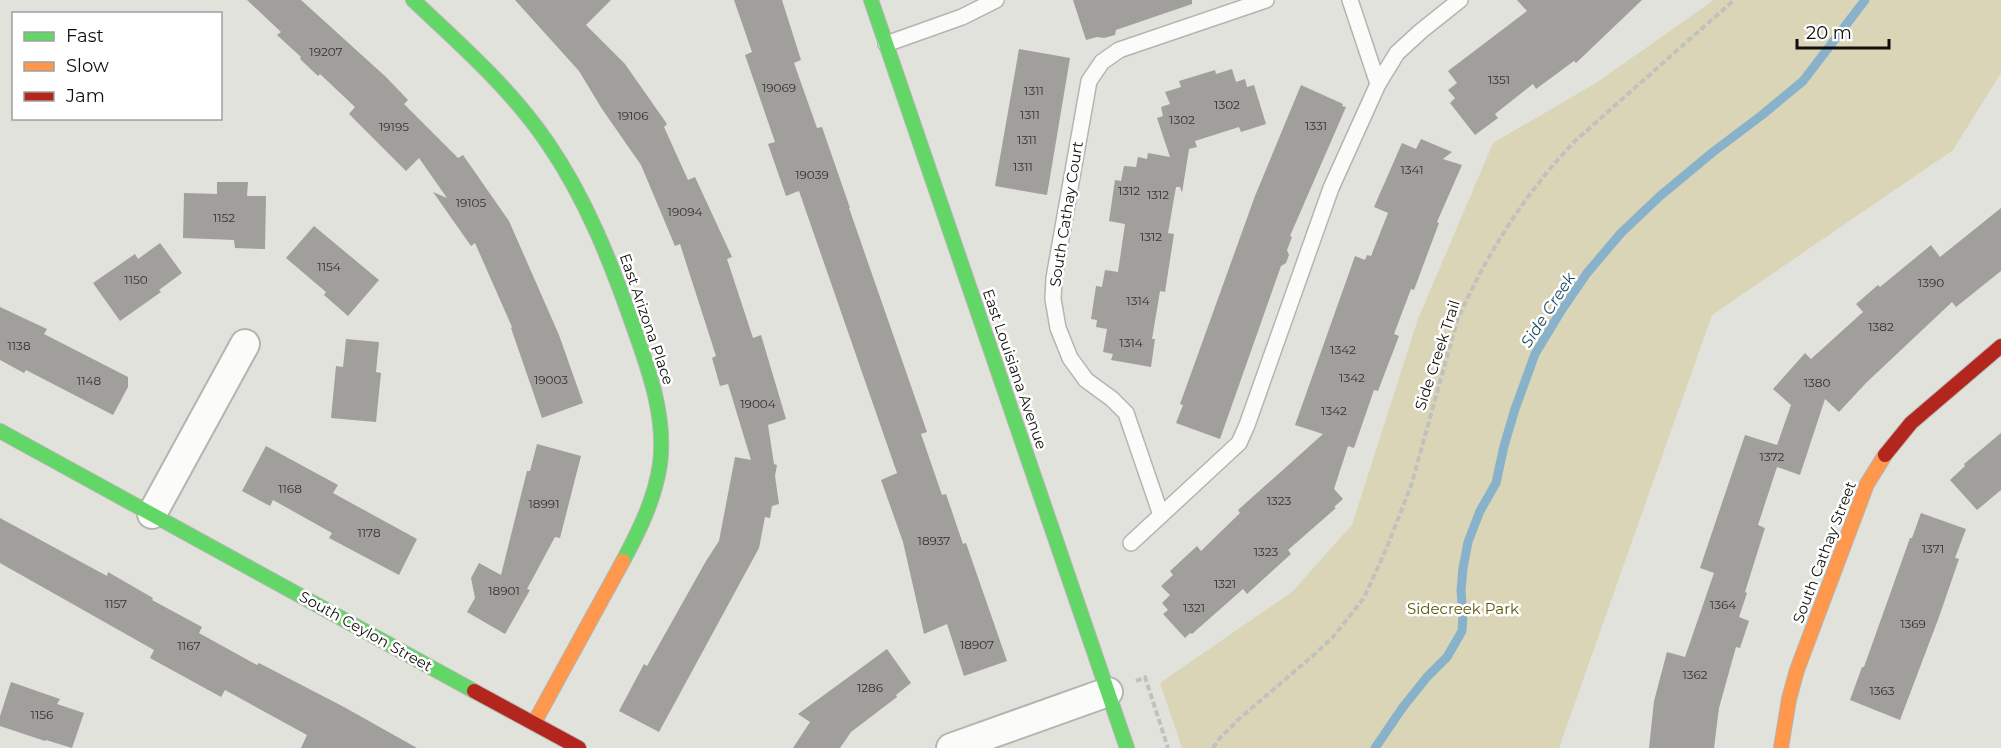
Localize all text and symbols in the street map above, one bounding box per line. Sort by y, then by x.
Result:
legend [12,12,222,120]
scale bar [1797,12,1888,50]
text: 20 m [1806,22,1852,44]
text: Fast [66,25,104,47]
house number: 19207 [309,44,343,59]
text: Slow [66,55,109,77]
house number: 1351 [1488,72,1510,87]
house number: 19069 [762,80,796,95]
house number: 1311 [1024,83,1044,98]
text: Jam [65,85,105,107]
house number: 1302 [1214,97,1240,112]
house number: 1311 [1020,107,1040,122]
house number: 19106 [617,108,649,123]
house number: 1302 [1169,112,1195,127]
house number: 1331 [1305,118,1327,133]
house number: 19195 [379,119,409,134]
house number: 1311 [1017,132,1037,147]
street label: South Cathay Court [1045,140,1087,288]
house number: 1311 [1013,159,1033,174]
house number: 1341 [1400,162,1424,177]
house number: 19039 [795,167,829,182]
house number: 1312 [1118,183,1140,198]
house number: 1312 [1147,187,1169,202]
house number: 19105 [456,195,487,210]
house number: 19094 [668,204,702,219]
house number: 1152 [213,210,235,225]
house number: 1312 [1140,229,1162,244]
street label: East Arizona Place [616,251,678,387]
house number: 1154 [317,259,341,274]
water label: Side Creek [1517,268,1580,351]
house number: 1150 [124,272,148,287]
house number: 1390 [1918,275,1944,290]
street label: East Louisiana Avenue [979,286,1051,452]
house number: 1314 [1126,293,1150,308]
street label: Side Creek Trail [1410,298,1464,412]
house number: 1382 [1868,319,1894,334]
house number: 1314 [1119,335,1143,350]
house number: 1138 [7,338,31,353]
house number: 1342 [1330,342,1356,357]
house number: 1342 [1339,370,1365,385]
house number: 19003 [534,372,568,387]
house number: 1148 [77,373,102,388]
house number: 1380 [1804,375,1830,390]
house number: 19004 [740,396,776,411]
house number: 1342 [1321,403,1347,418]
house number: 1372 [1760,449,1785,464]
street label: South Cathay Street [1788,478,1860,626]
house number: 1168 [278,481,302,496]
house number: 1323 [1267,493,1292,508]
house number: 18991 [529,496,559,511]
house number: 1178 [357,525,381,540]
house number: 18937 [918,533,950,548]
house number: 1371 [1922,541,1944,556]
house number: 1323 [1254,544,1279,559]
house number: 1321 [1214,576,1236,591]
house number: 18901 [488,583,520,598]
street label: South Ceylon Street [296,587,436,675]
house number: 1157 [105,596,127,611]
house number: 1364 [1710,597,1736,612]
park label: Sidecreek Park [1407,599,1519,618]
house number: 1321 [1183,600,1205,615]
house number: 1369 [1900,616,1926,631]
house number: 18907 [960,637,994,652]
house number: 1167 [178,638,200,653]
house number: 1362 [1682,667,1708,682]
house number: 1286 [857,680,883,695]
house number: 1363 [1869,683,1895,698]
house number: 1156 [31,707,53,722]

